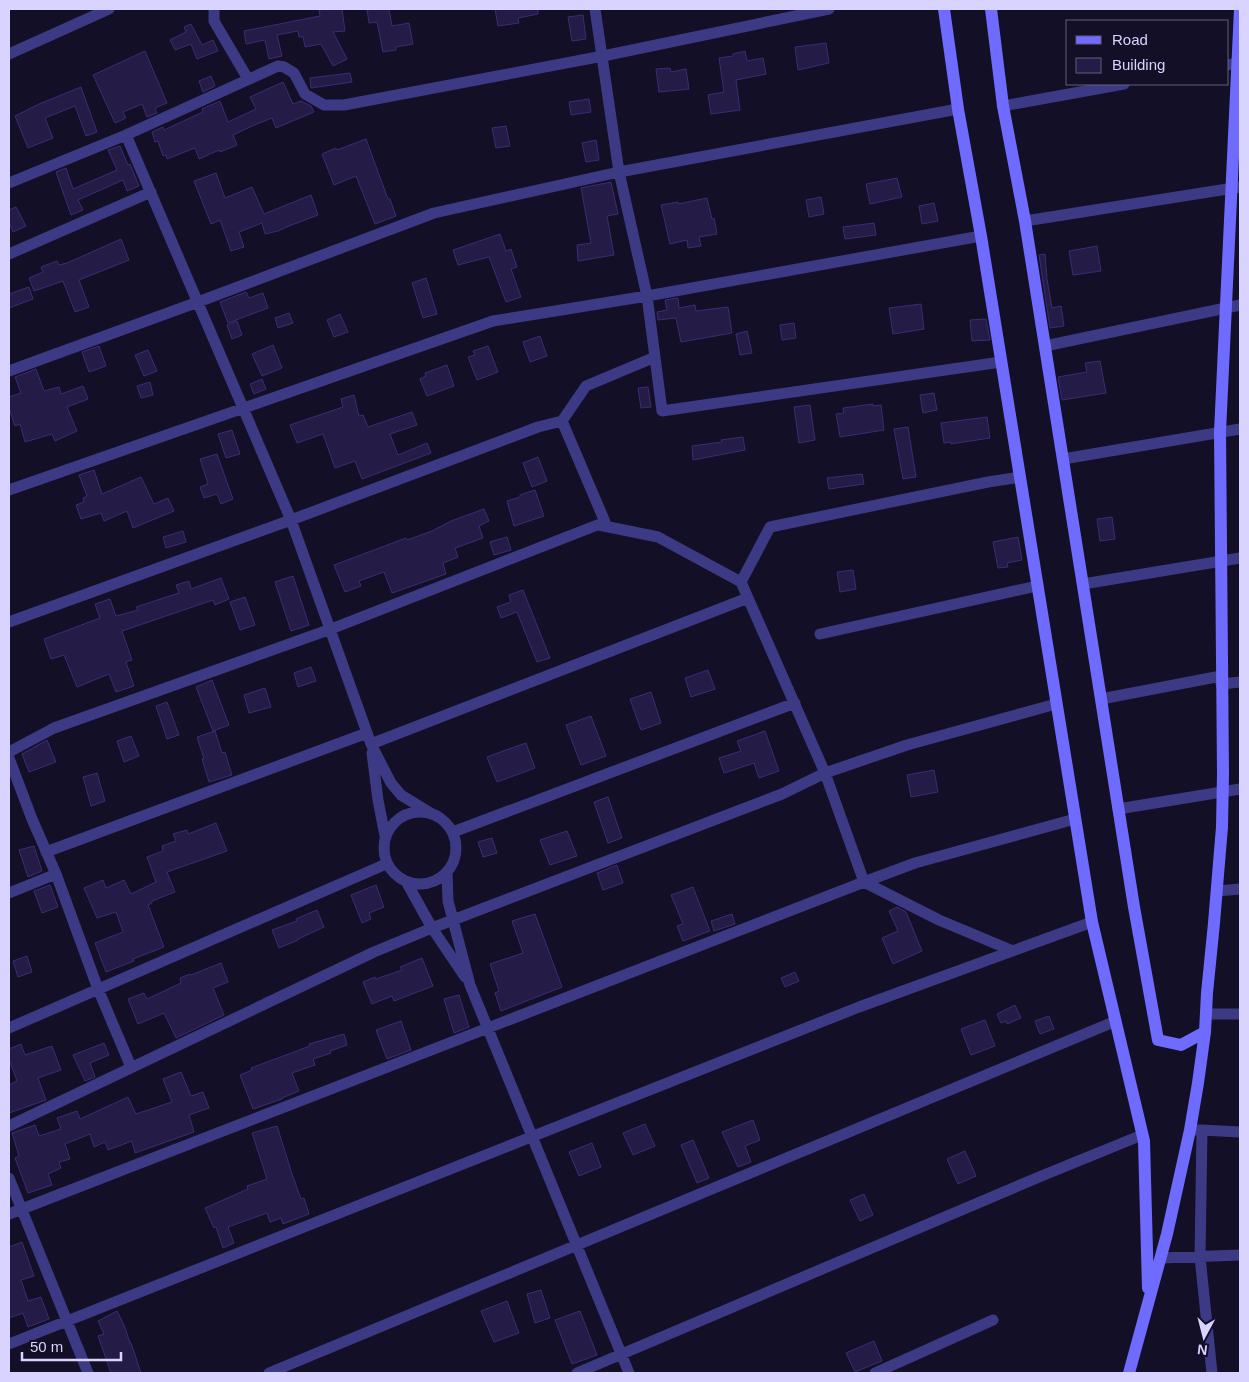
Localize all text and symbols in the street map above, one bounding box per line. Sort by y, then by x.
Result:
legend [1066,20,1229,85]
text: Road [1112,31,1148,48]
text: Building [1112,56,1165,73]
north arrow [1179,1312,1229,1362]
scale bar [22,1330,121,1362]
text: 50 m [30,1338,63,1355]
text: N [1196,1341,1208,1358]

